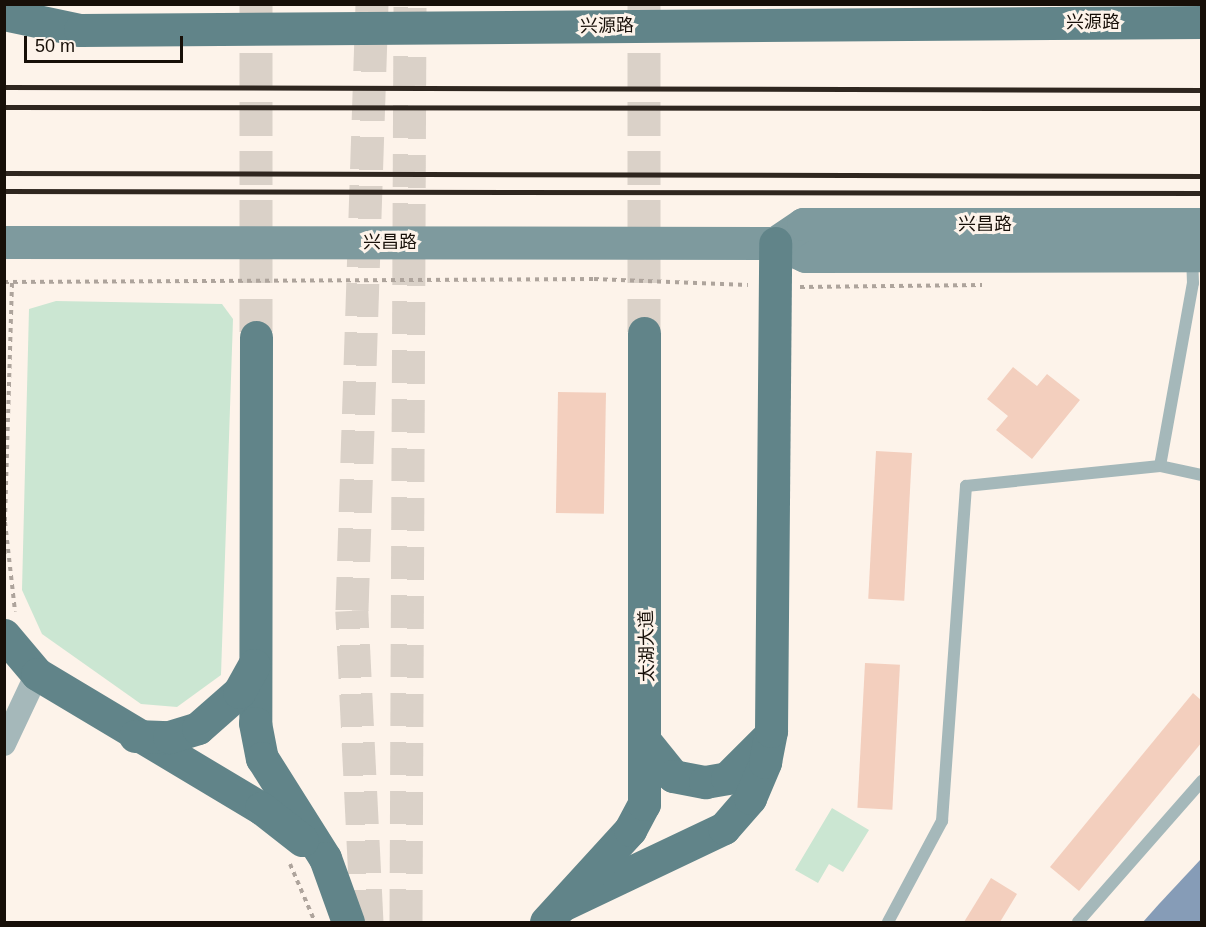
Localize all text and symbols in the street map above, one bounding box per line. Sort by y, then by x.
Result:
street label: 兴源路 [1066,11,1120,33]
street label: 兴源路 [580,15,634,37]
scale bar [27,24,186,62]
text: 50 m [35,36,75,56]
street label: 兴昌路 [958,213,1012,235]
street label: 兴昌路 [363,231,417,253]
street label: 太湖大道 [636,610,658,682]

